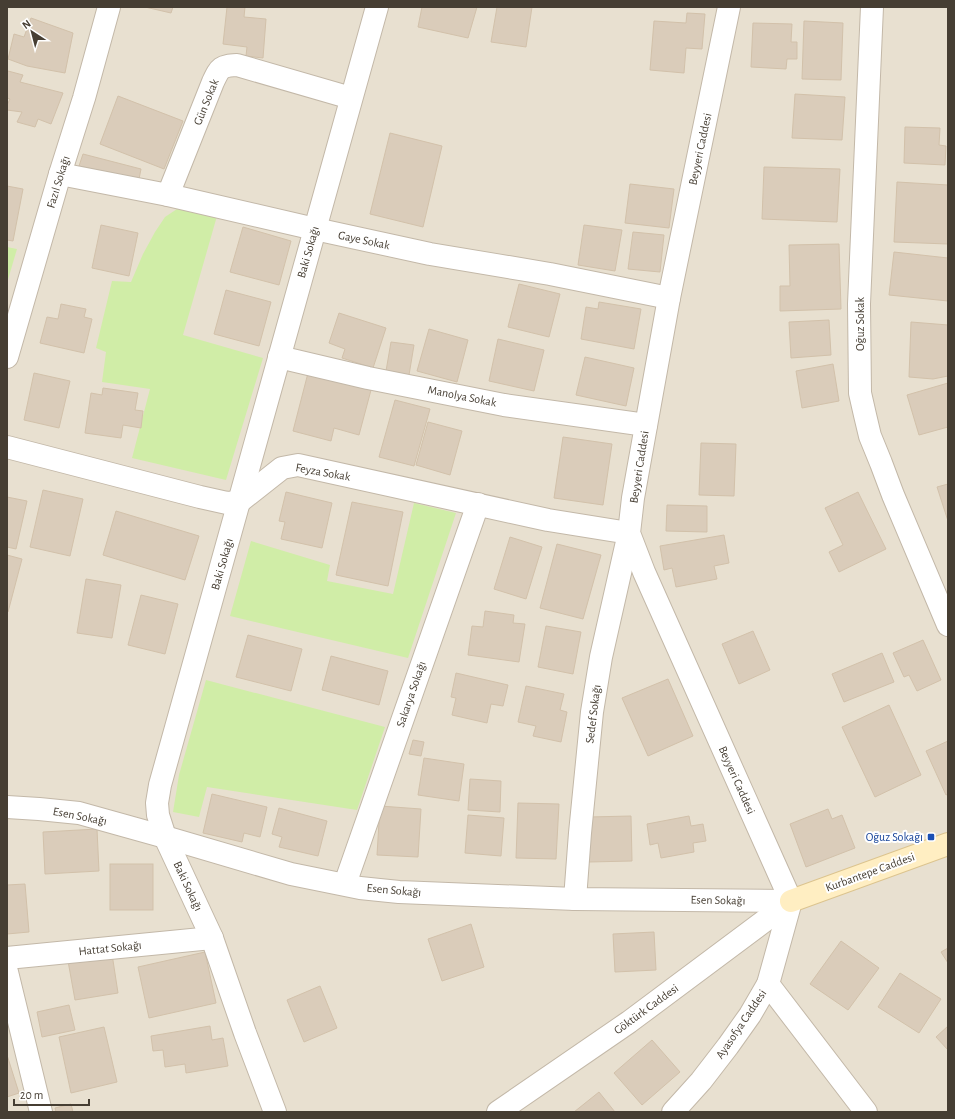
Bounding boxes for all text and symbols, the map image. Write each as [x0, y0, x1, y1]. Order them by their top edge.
north arrow [12, 12, 52, 52]
text: N [20, 18, 33, 31]
street label: Gün Sokak [191, 77, 221, 127]
street label: Beyyeri Caddesi [687, 112, 714, 186]
street label: Fazıl Sokağı [44, 154, 72, 210]
street label: Baki Sokağı [295, 225, 321, 279]
street label: Gaye Sokak [337, 229, 391, 252]
street label: Oğuz Sokak [854, 296, 866, 351]
street label: Manolya Sokak [426, 383, 498, 410]
street label: Beyyeri Caddesi [627, 430, 652, 504]
street label: Feyza Sokak [294, 461, 352, 484]
street label: Baki Sokağı [209, 537, 235, 591]
street label: Sakarya Sokağı [394, 659, 429, 729]
street label: Sedef Sokağı [583, 684, 603, 744]
street label: Beyyeri Caddesi [716, 744, 757, 816]
street label: Esen Sokağı [52, 805, 108, 827]
place label: Oğuz Sokağı [866, 831, 923, 843]
marker: Oğuz Sokağı [926, 832, 936, 842]
street label: Kurbantepe Caddesi [824, 850, 916, 894]
street label: Baki Sokağı [171, 859, 205, 913]
street label: Esen Sokağı [366, 882, 422, 898]
street label: Esen Sokağı [691, 894, 745, 906]
street label: Hattat Sokağı [78, 939, 142, 957]
street label: Göktürk Caddesi [611, 982, 681, 1036]
street label: Ayasofya Caddesi [713, 987, 769, 1061]
scale bar [14, 1081, 89, 1107]
text: 20 m [20, 1089, 43, 1101]

